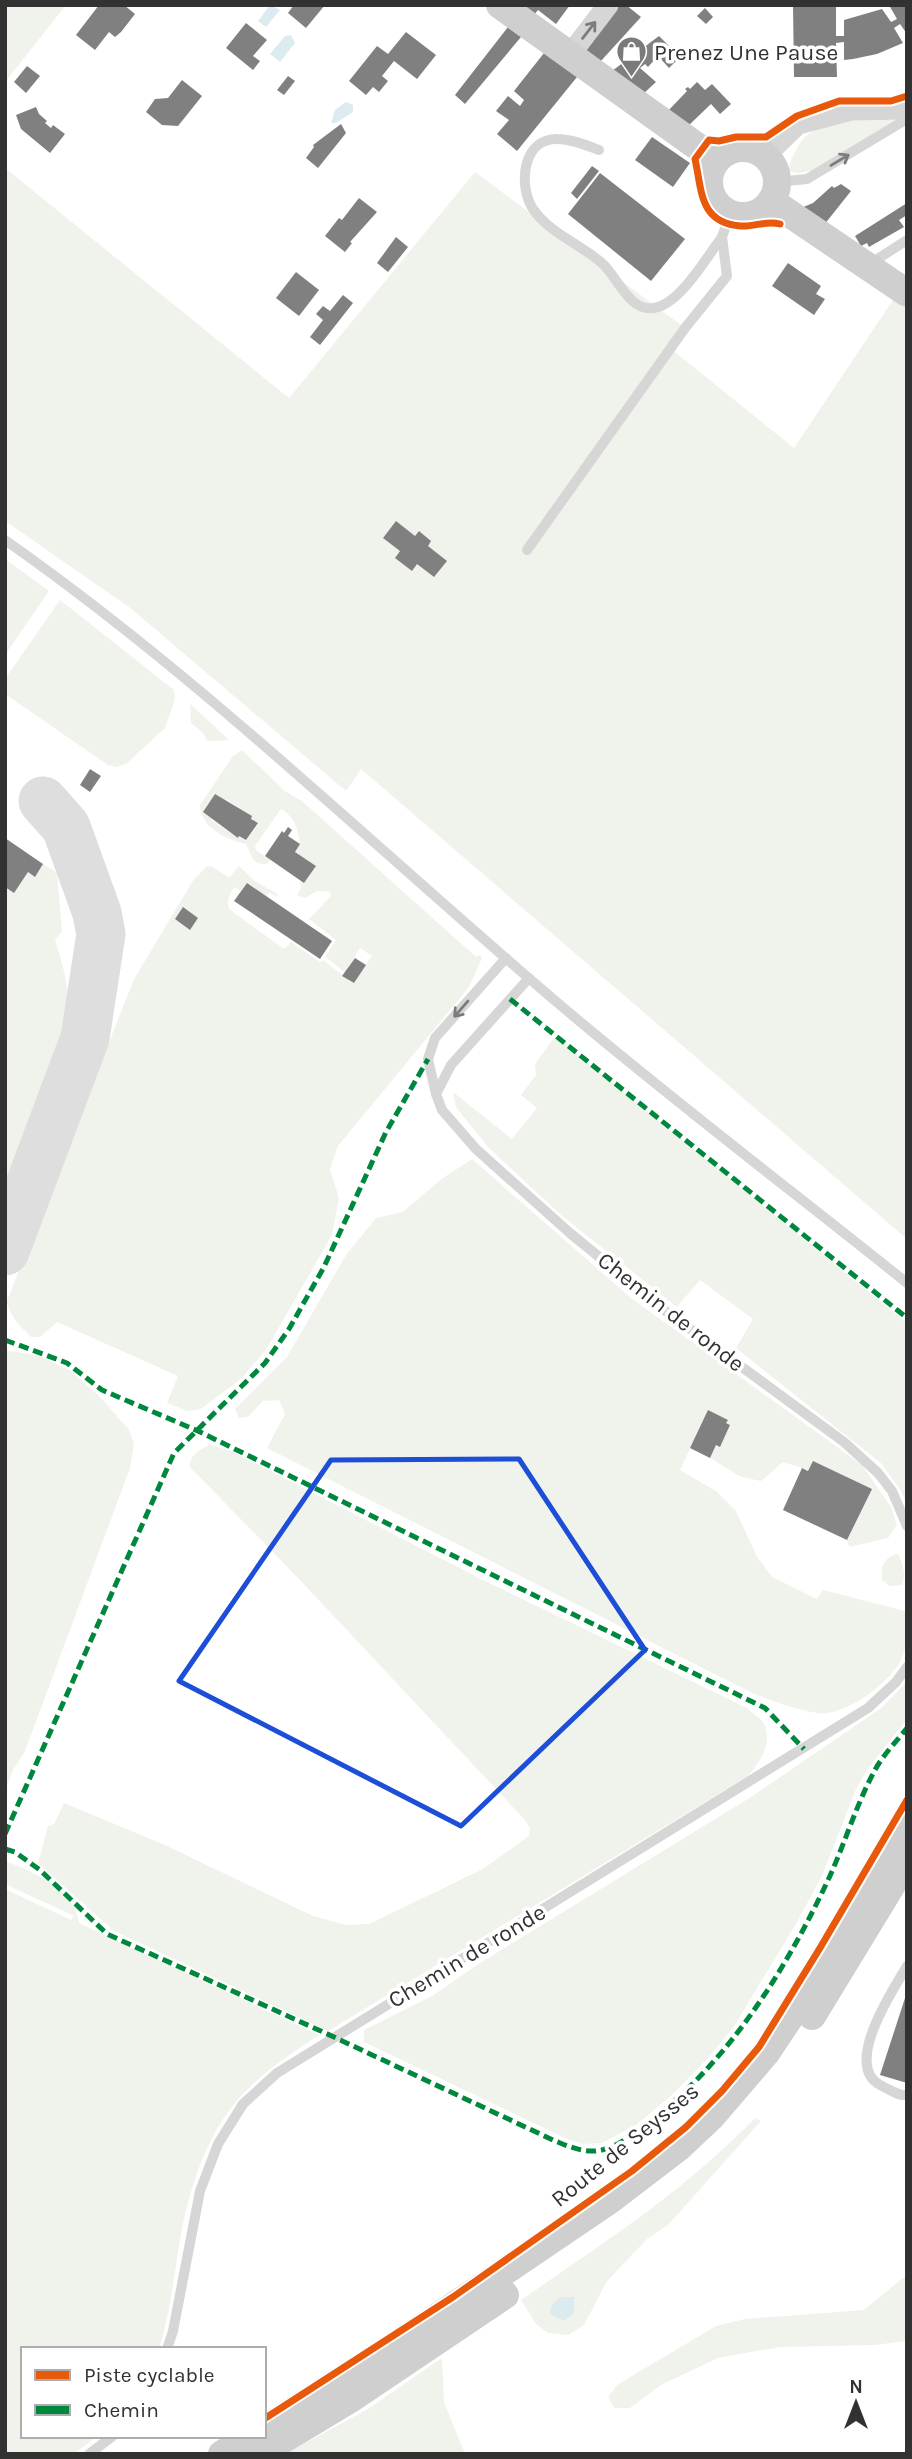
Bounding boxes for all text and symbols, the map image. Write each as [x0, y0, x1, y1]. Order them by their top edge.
one-way arrow [581, 22, 596, 40]
shop icon: Prenez Une Pause [614, 35, 648, 79]
place label: Prenez Une Pause [654, 39, 838, 66]
one-way arrow [829, 153, 849, 167]
one-way arrow [453, 1000, 469, 1018]
street label: Chemin de ronde [592, 1246, 750, 1378]
street label: Chemin de ronde [383, 1898, 551, 2014]
street label: Route de Seysses [546, 2077, 704, 2213]
legend [21, 2347, 266, 2438]
text: Piste cyclable [84, 2363, 215, 2387]
north arrow [821, 2368, 891, 2438]
text: N [849, 2376, 863, 2398]
text: Chemin [84, 2398, 159, 2422]

